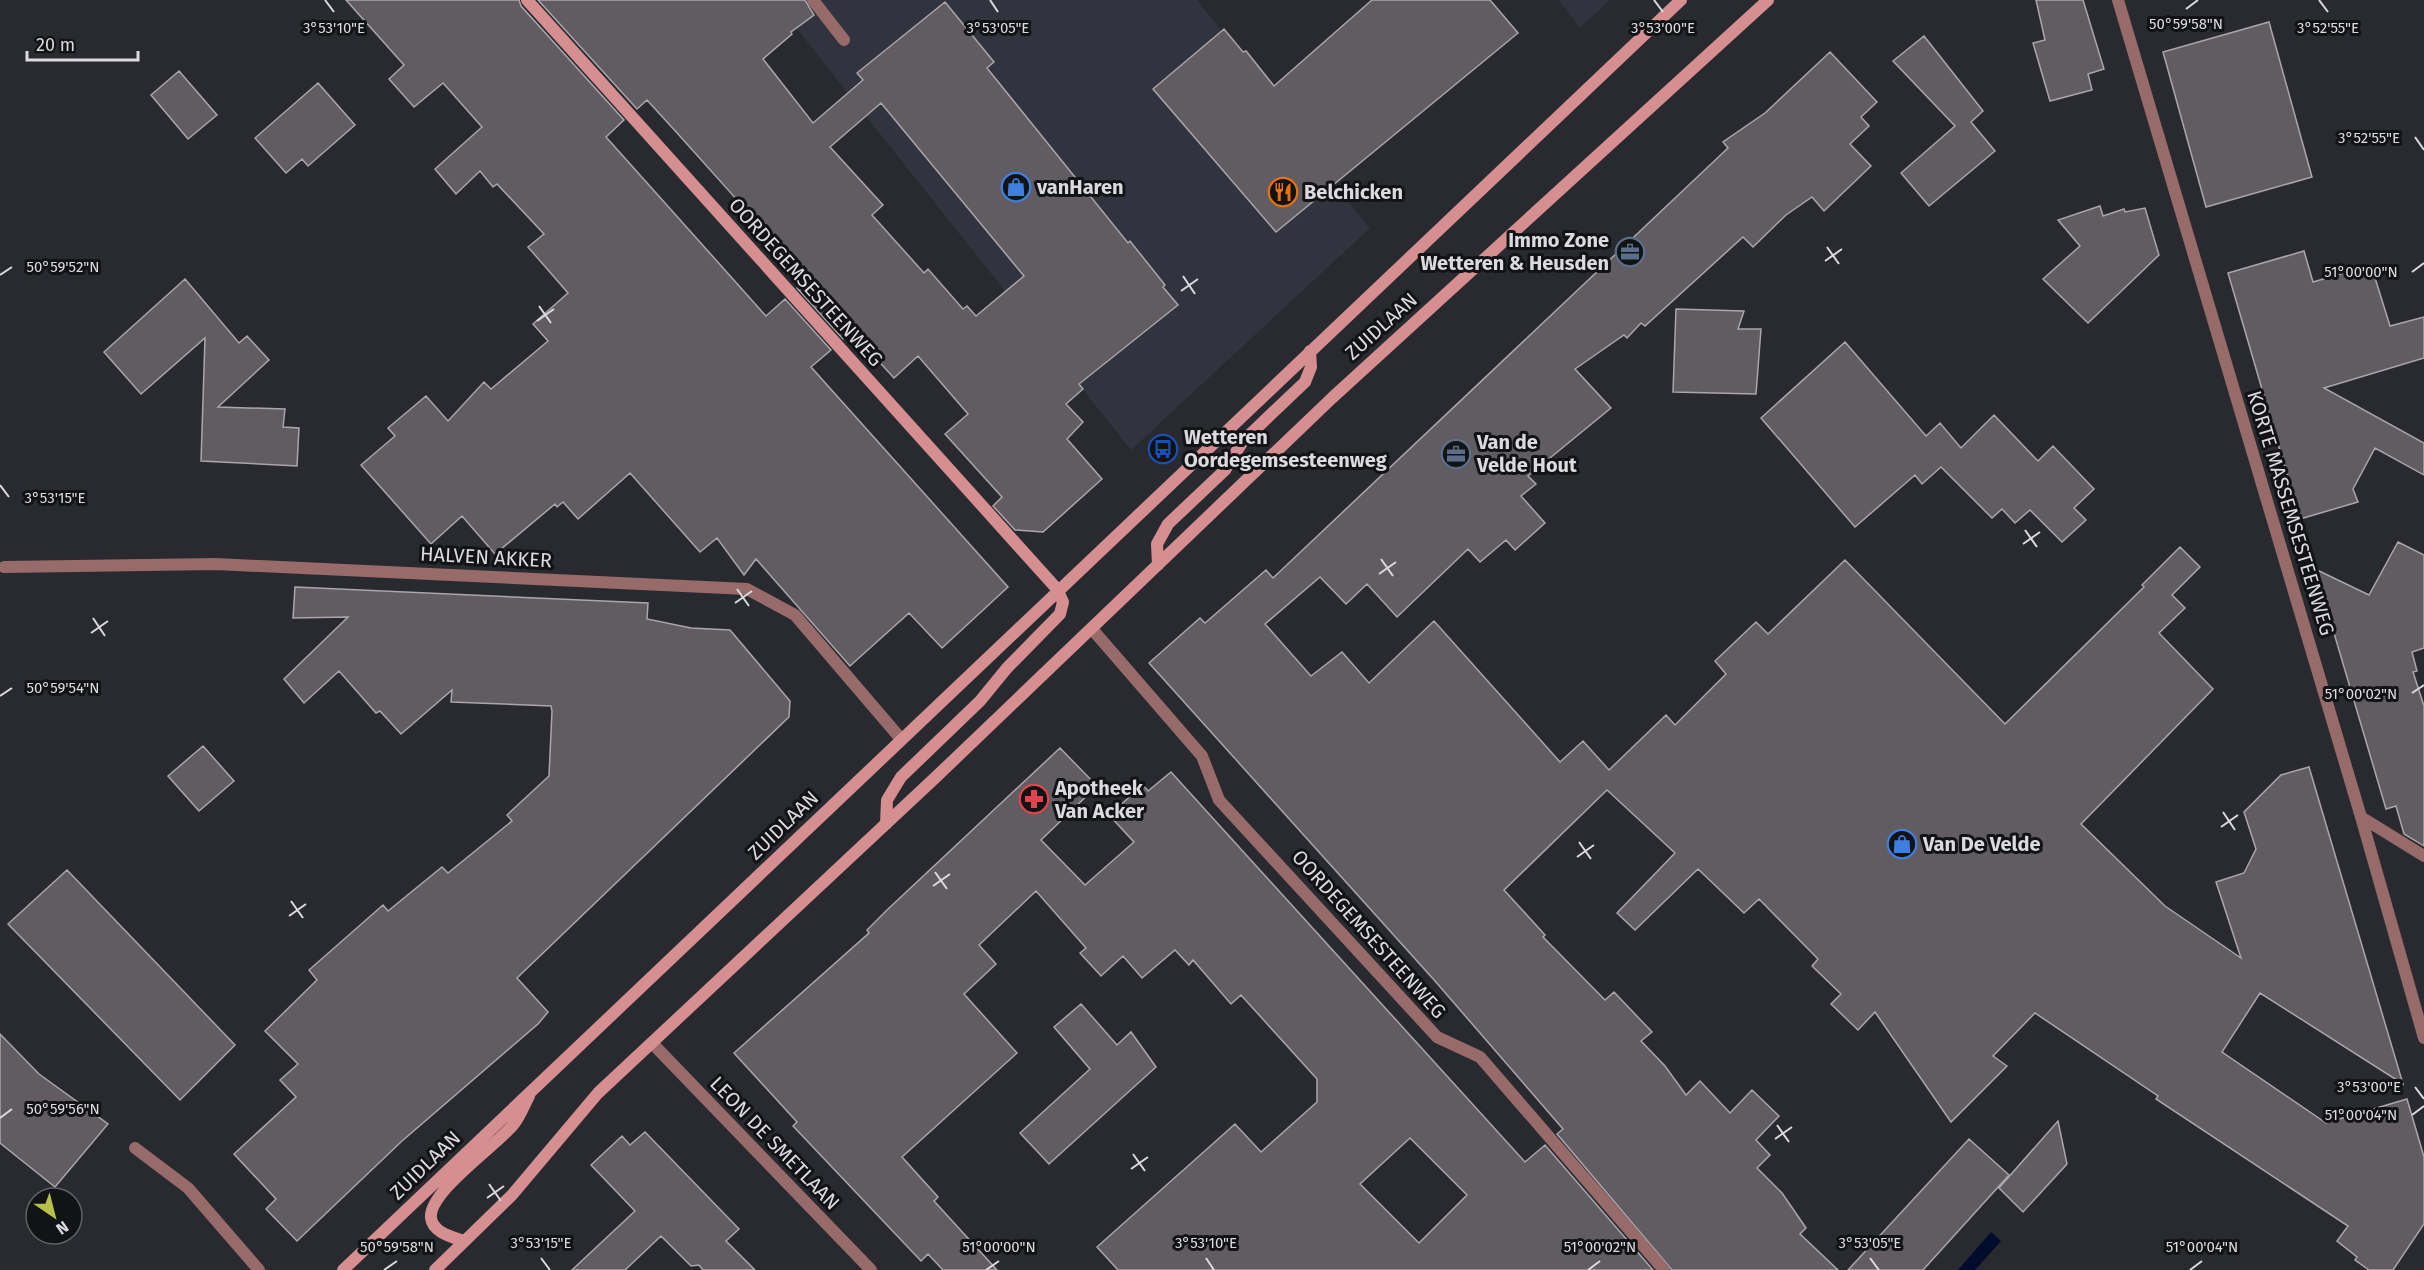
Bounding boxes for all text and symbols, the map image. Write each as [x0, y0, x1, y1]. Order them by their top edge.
text: 50°59'58"N [2149, 15, 2223, 33]
text: 3°53'10"E [303, 19, 365, 37]
text: 3°53'05"E [967, 19, 1029, 37]
text: 3°53'00"E [1631, 19, 1695, 37]
text: 3°52'55"E [2297, 19, 2359, 37]
scale bar [27, 24, 138, 62]
text: 20 m [36, 34, 75, 56]
text: 3°52'55"E [2338, 129, 2400, 147]
shop icon: vanHaren [1000, 171, 1032, 203]
place label: vanHaren [1036, 175, 1124, 199]
restaurant icon: Belchicken [1267, 176, 1299, 208]
place label: Belchicken [1304, 180, 1403, 204]
street label: OORDEGEMSESTEENWEG [724, 193, 888, 371]
place label: Immo Zone Wetteren & Heusden [1420, 228, 1609, 275]
office icon: Immo Zone Wetteren & Heusden [1614, 236, 1646, 268]
text: 50°59'52"N [26, 258, 100, 276]
text: 51°00'00"N [2324, 263, 2398, 281]
street label: ZUIDLAAN [1340, 287, 1422, 365]
street label: KORTE MASSEMSESTEENWEG [2242, 388, 2340, 638]
place label: Wetteren Oordegemsesteenweg [1184, 425, 1388, 472]
place label: Van de Velde Hout [1476, 430, 1577, 477]
bus stop icon: Wetteren Oordegemsesteenweg [1147, 433, 1179, 465]
office icon: Van de Velde Hout [1440, 438, 1472, 470]
text: 3°53'15"E [24, 489, 86, 507]
street label: HALVEN AKKER [419, 542, 553, 572]
text: 50°59'54"N [26, 679, 100, 697]
text: 51°00'02"N [2325, 685, 2397, 703]
place label: Apotheek Van Acker [1054, 776, 1145, 823]
pharmacy icon: Apotheek Van Acker [1018, 783, 1050, 815]
street label: ZUIDLAAN [743, 786, 823, 864]
shop icon: Van De Velde [1886, 828, 1918, 860]
place label: Van De Velde [1922, 832, 2040, 856]
street label: OORDEGEMSESTEENWEG [1287, 845, 1451, 1023]
street label: LEON DE SMETLAAN [705, 1071, 845, 1215]
text: 3°53'00"E [2337, 1078, 2401, 1096]
text: 50°59'56"N [26, 1100, 100, 1118]
text: 51°00'04"N [2325, 1106, 2397, 1124]
street label: ZUIDLAAN [385, 1126, 465, 1204]
north arrow [24, 1186, 84, 1246]
text: N [53, 1217, 72, 1239]
text: 3°53'15"E [510, 1234, 572, 1252]
text: 3°53'10"E [1175, 1234, 1237, 1252]
text: 3°53'05"E [1839, 1234, 1901, 1252]
text: 50°59'58"N [360, 1238, 434, 1256]
text: 51°00'00"N [962, 1238, 1036, 1256]
text: 51°00'02"N [1564, 1238, 1636, 1256]
text: 51°00'04"N [2166, 1238, 2238, 1256]

